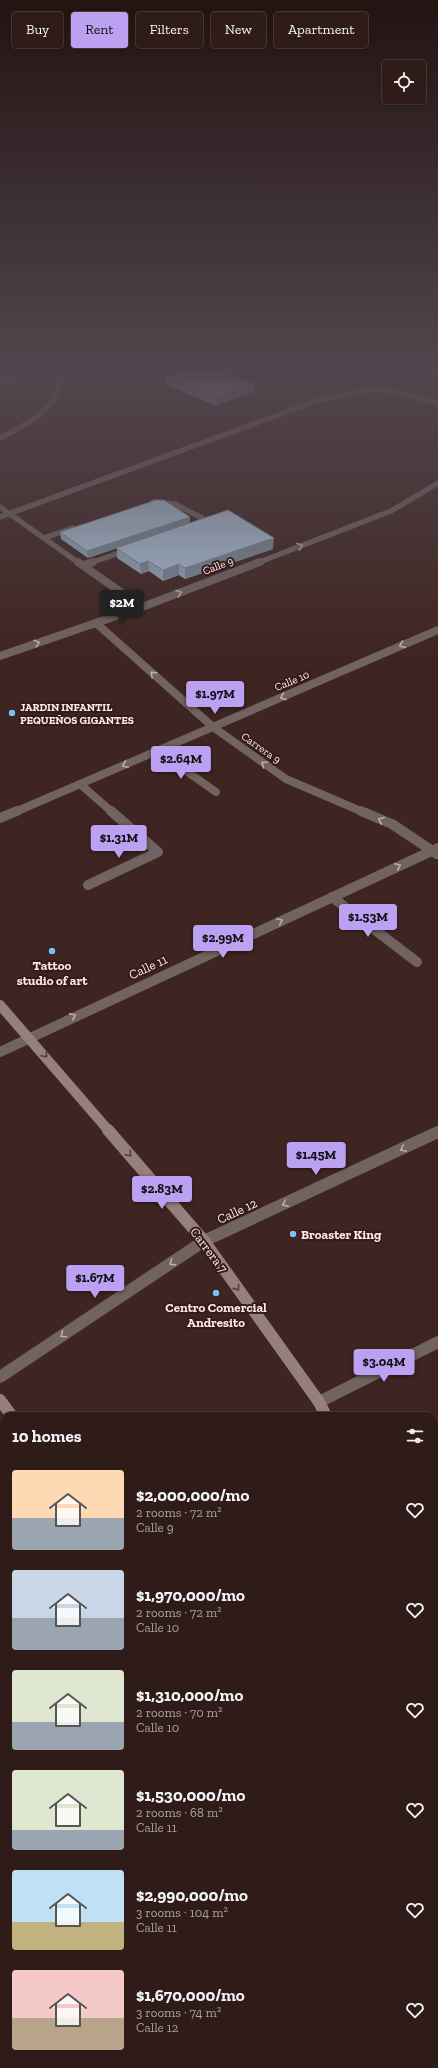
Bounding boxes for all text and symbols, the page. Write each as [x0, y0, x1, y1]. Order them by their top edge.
chip: Buy [12, 12, 63, 48]
chip: Rent [71, 12, 128, 48]
chip: Filters [136, 12, 203, 48]
chip: New [211, 12, 266, 48]
chip: Apartment [274, 12, 368, 48]
map controls [382, 60, 426, 104]
button: locate [382, 60, 426, 104]
one-way arrow [297, 543, 304, 551]
street label: Calle 9 [201, 554, 235, 578]
one-way arrow [175, 589, 182, 597]
pin: $2M [103, 590, 141, 624]
text: $2M [109, 595, 135, 610]
one-way arrow [33, 640, 40, 648]
one-way arrow [399, 640, 407, 648]
street label: Calle 10 [273, 668, 311, 694]
one-way arrow [150, 671, 157, 678]
pin: $1.97M [182, 681, 248, 715]
text: $1.97M [195, 686, 235, 701]
one-way arrow [279, 692, 286, 700]
place label: JARDIN INFANTIL PEQUEÑOS GIGANTES [20, 701, 134, 727]
marker: JARDIN INFANTIL PEQUEÑOS GIGANTES [7, 708, 17, 718]
street label: Carrera 9 [239, 730, 283, 766]
pin: $2.64M [148, 746, 214, 780]
text: $2.64M [160, 751, 202, 766]
one-way arrow [121, 760, 128, 768]
one-way arrow [262, 762, 269, 769]
one-way arrow [378, 816, 385, 824]
pin: $1.31M [86, 825, 152, 859]
text: $1.31M [100, 830, 138, 845]
one-way arrow [394, 863, 401, 871]
pin: $1.53M [335, 904, 401, 938]
text: $1.53M [348, 909, 388, 924]
one-way arrow [276, 918, 283, 926]
pin: $2.99M [190, 925, 256, 959]
text: $2.99M [202, 930, 244, 945]
marker: Tattoo studio of art [47, 946, 57, 956]
street label: Calle 11 [126, 952, 170, 982]
place label: Tattoo studio of art [17, 958, 88, 988]
one-way arrow [69, 1013, 76, 1021]
one-way arrow [40, 1050, 47, 1058]
pin: $1.45M [283, 1142, 349, 1176]
one-way arrow [399, 1144, 407, 1152]
text: $1.45M [296, 1147, 336, 1162]
one-way arrow [125, 1149, 132, 1156]
pin: $2.83M [129, 1176, 195, 1210]
text: $2.83M [141, 1181, 183, 1196]
street label: Calle 12 [215, 1195, 260, 1227]
one-way arrow [282, 1199, 289, 1207]
street label: Carrera 7 [187, 1225, 231, 1275]
place label: Broaster King [301, 1227, 382, 1242]
marker: Broaster King [288, 1229, 298, 1239]
one-way arrow [169, 1258, 176, 1266]
pin: $1.67M [62, 1265, 128, 1299]
text: $1.67M [75, 1270, 115, 1285]
one-way arrow [232, 1283, 239, 1290]
marker: Centro Comercial Andresito [211, 1288, 221, 1298]
place label: Centro Comercial Andresito [165, 1300, 267, 1330]
one-way arrow [61, 1330, 68, 1337]
pin: $3.04M [351, 1349, 417, 1383]
text: $3.04M [363, 1354, 405, 1369]
icon: filters [404, 1425, 426, 1447]
text: 10 homes [12, 1426, 82, 1446]
text: $2,000,000/mo [136, 1485, 249, 1505]
icon: home [44, 1486, 92, 1534]
icon: heart [404, 1499, 426, 1521]
text: 2 rooms · 72 m² [136, 1505, 222, 1520]
text: Calle 9 [136, 1520, 174, 1535]
text: $1,970,000/mo [136, 1585, 245, 1605]
icon: home [44, 1586, 92, 1634]
icon: heart [404, 1599, 426, 1621]
text: 2 rooms · 72 m² [136, 1605, 222, 1620]
text: Calle 10 [136, 1620, 179, 1635]
text: $1,310,000/mo [136, 1685, 243, 1705]
icon: home [44, 1686, 92, 1734]
icon: heart [404, 1699, 426, 1721]
text: 2 rooms · 70 m² [136, 1705, 222, 1720]
text: Calle 10 [136, 1720, 179, 1735]
text: $1,530,000/mo [136, 1785, 245, 1805]
icon: home [44, 1786, 92, 1834]
icon: heart [404, 1799, 426, 1821]
text: 2 rooms · 68 m² [136, 1805, 223, 1820]
text: Calle 11 [136, 1820, 177, 1835]
text: $2,990,000/mo [136, 1885, 248, 1905]
icon: home [44, 1886, 92, 1934]
icon: heart [404, 1899, 426, 1921]
text: 3 rooms · 104 m² [136, 1905, 228, 1920]
text: Calle 11 [136, 1920, 177, 1935]
text: $1,670,000/mo [136, 1985, 245, 2005]
icon: home [44, 1986, 92, 2034]
icon: heart [404, 1999, 426, 2021]
text: 3 rooms · 74 m² [136, 2005, 221, 2020]
text: Calle 12 [136, 2020, 178, 2035]

